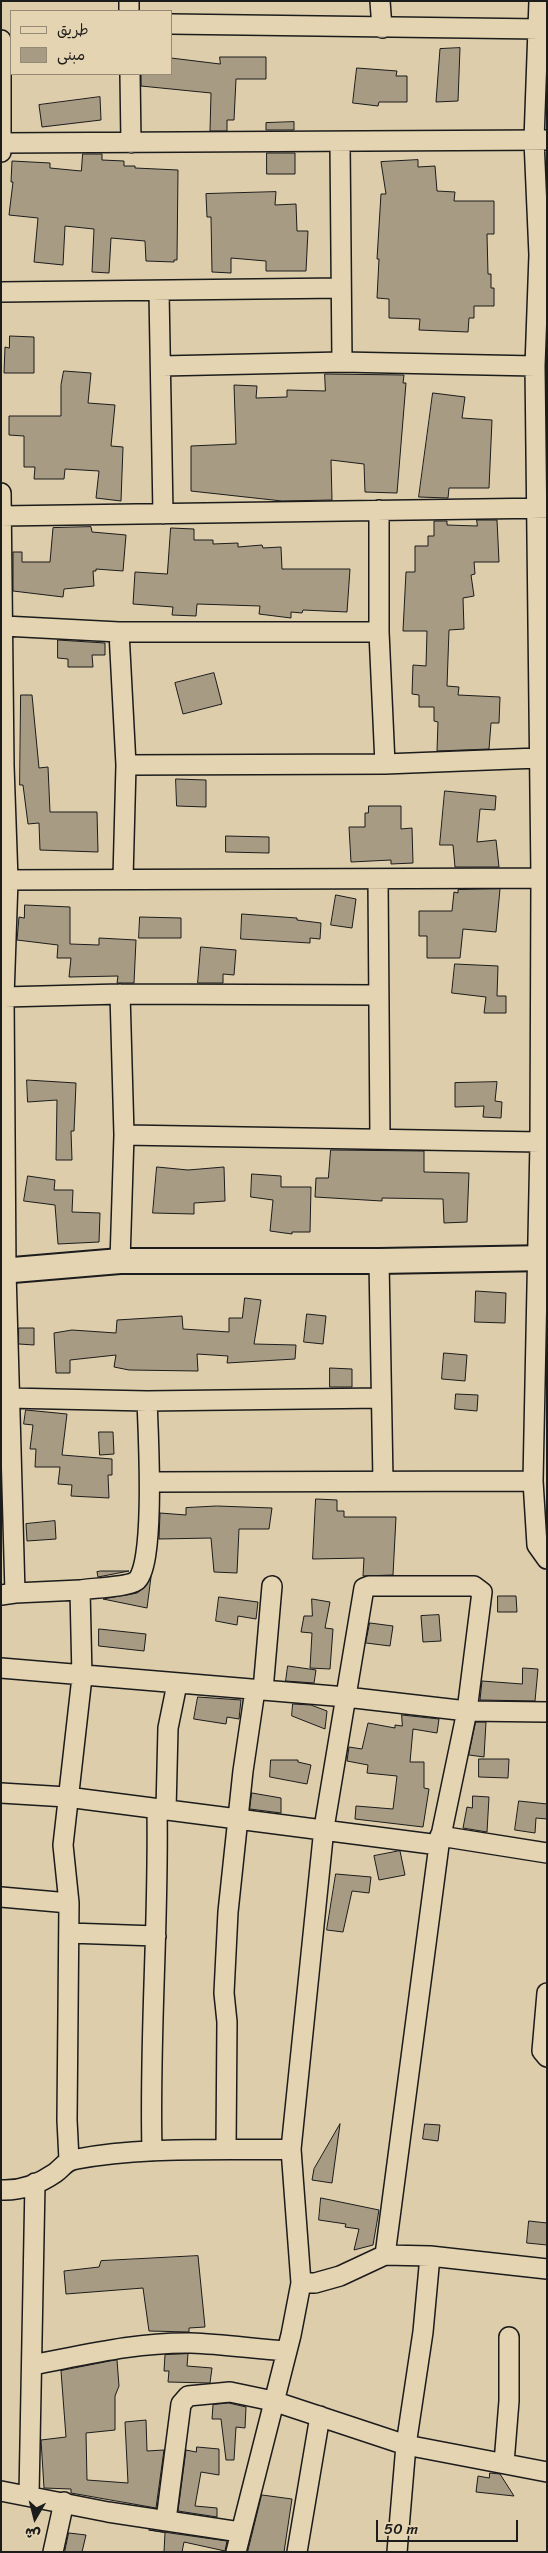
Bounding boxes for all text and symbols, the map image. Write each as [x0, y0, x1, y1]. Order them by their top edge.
legend [10, 10, 172, 75]
text: طريق [57, 17, 89, 43]
text: مبنى [57, 42, 85, 68]
north arrow [10, 2493, 60, 2543]
scale bar [378, 2510, 520, 2542]
text: 50 m [384, 2516, 418, 2542]
text: ش [23, 2520, 42, 2547]

